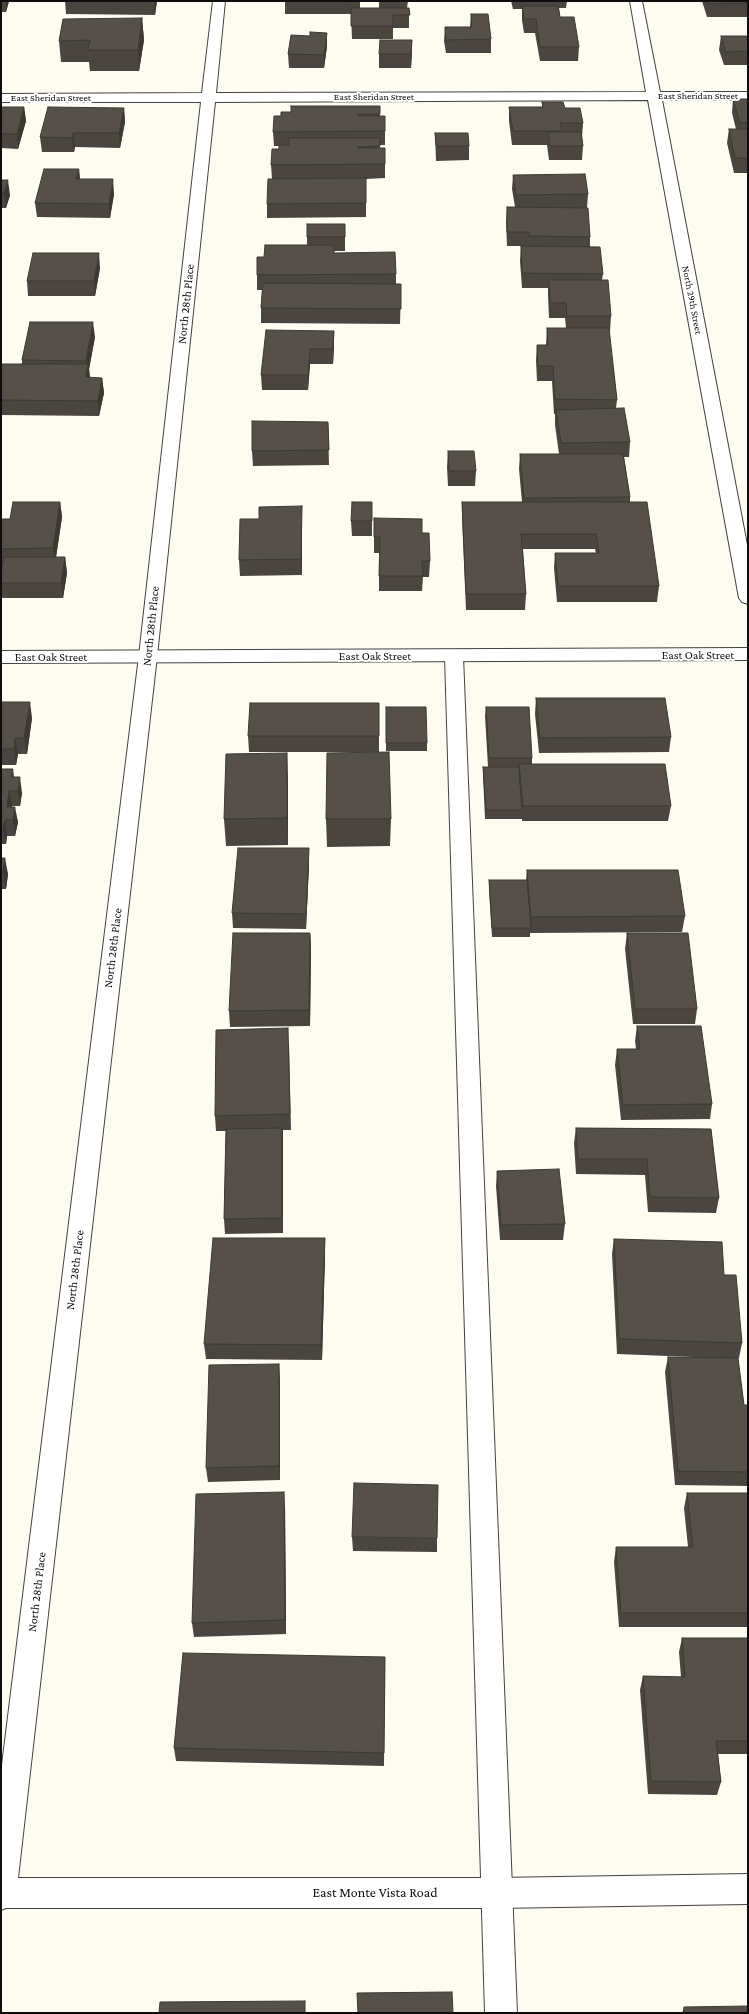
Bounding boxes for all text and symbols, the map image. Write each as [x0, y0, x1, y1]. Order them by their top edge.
street label: East Sheridan Street [658, 90, 738, 102]
street label: East Sheridan Street [334, 91, 414, 103]
street label: East Sheridan Street [11, 92, 91, 104]
street label: North 28th Place [175, 263, 197, 345]
street label: North 29th Street [679, 265, 705, 335]
street label: North 28th Place [140, 585, 162, 667]
street label: East Oak Street [662, 648, 734, 662]
street label: East Oak Street [339, 649, 411, 663]
street label: East Oak Street [15, 650, 87, 664]
street label: North 28th Place [101, 907, 125, 989]
street label: North 28th Place [63, 1229, 87, 1311]
street label: North 28th Place [25, 1551, 49, 1633]
street label: East Monte Vista Road [312, 1885, 438, 1901]

